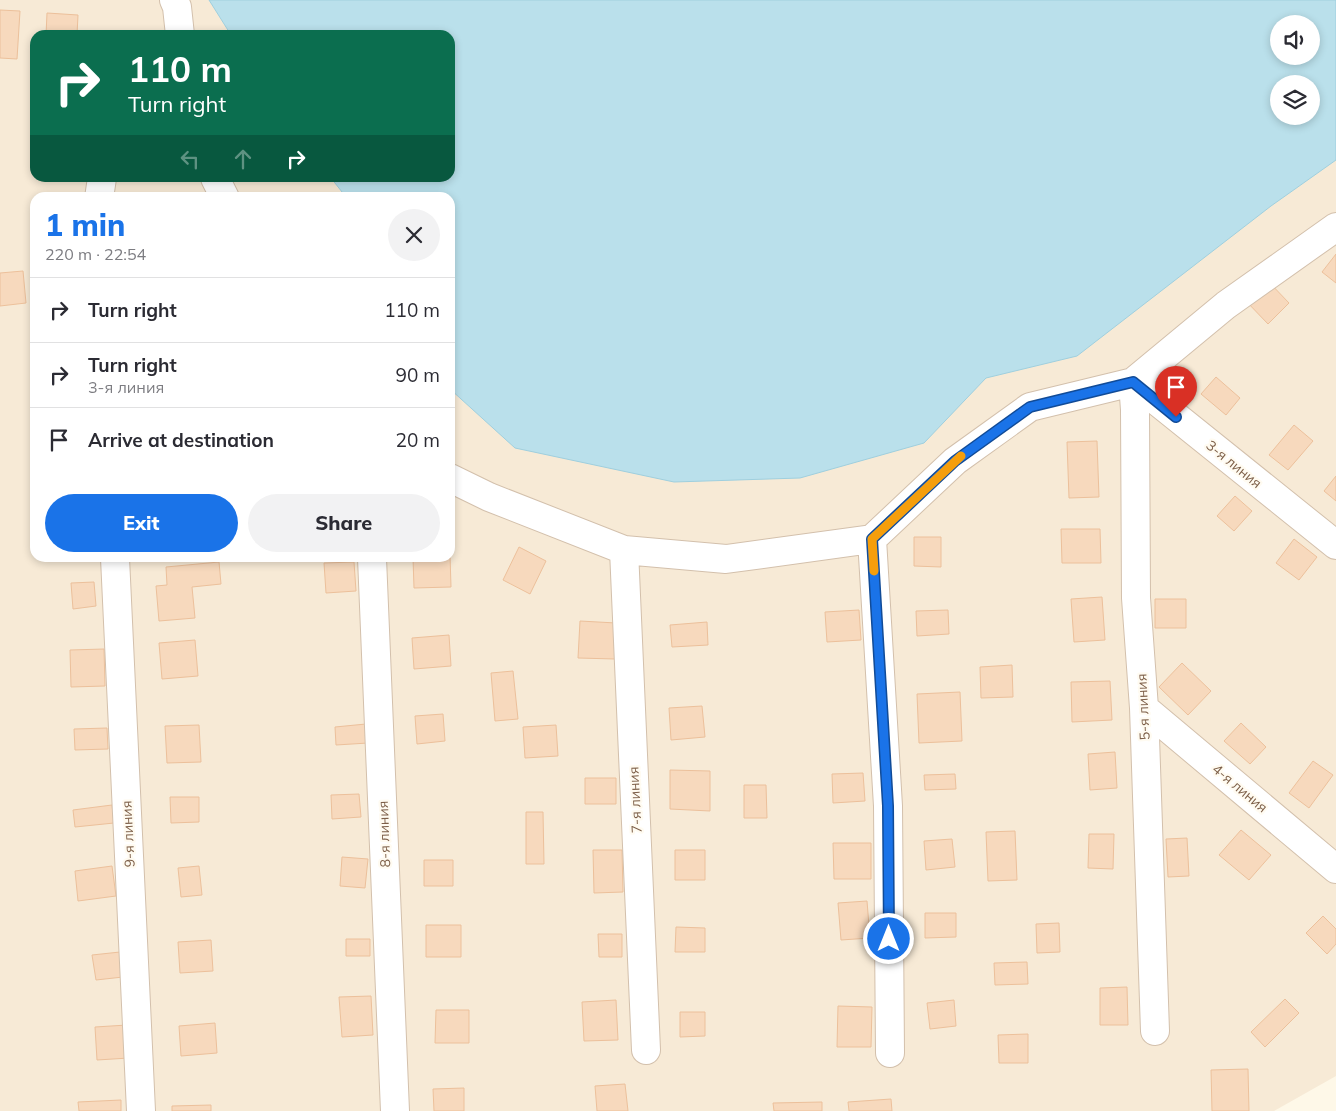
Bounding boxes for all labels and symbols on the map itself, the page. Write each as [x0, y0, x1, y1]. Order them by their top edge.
pin [1155, 366, 1197, 417]
street label: 3-я линия [1202, 436, 1266, 492]
street label: 5-я линия [1132, 673, 1154, 741]
street label: 4-я линия [1209, 760, 1271, 816]
street label: 7-я линия [624, 766, 646, 834]
street label: 9-я линия [117, 800, 139, 868]
street label: 8-я линия [374, 800, 394, 868]
position arrow [862, 912, 914, 964]

